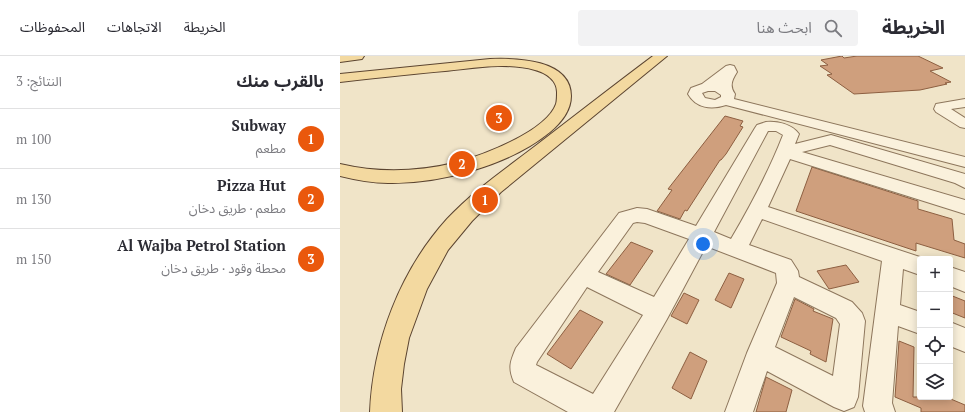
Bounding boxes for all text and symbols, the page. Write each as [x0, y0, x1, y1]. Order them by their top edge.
search box [578, 10, 858, 46]
text: الخريطة [882, 14, 945, 39]
text: المحفوظات [20, 17, 85, 36]
text: الاتجاهات [107, 17, 162, 36]
text: الخريطة [184, 17, 226, 36]
text: ابحث هنا [757, 17, 812, 37]
icon: search [822, 17, 844, 39]
text: بالقرب منك [237, 69, 324, 92]
text: النتائج: 3 [16, 72, 62, 90]
pin: 3 [486, 103, 512, 133]
text: Subway [232, 115, 286, 135]
text: 100 m [16, 130, 51, 148]
text: 1 [307, 130, 315, 148]
text: مطعم [256, 139, 286, 157]
pin: 2 [449, 149, 475, 179]
text: Pizza Hut [217, 175, 286, 195]
pin: 1 [472, 185, 498, 215]
text: 130 m [16, 190, 51, 208]
text: 2 [307, 190, 315, 208]
text: مطعم · طريق دخان [189, 199, 286, 217]
your location [693, 234, 713, 254]
text: Al Wajba Petrol Station [117, 235, 286, 255]
text: 150 m [16, 250, 51, 268]
text: 3 [307, 250, 315, 268]
map controls [917, 256, 953, 400]
button: + [917, 256, 953, 292]
text: محطة وقود · طريق دخان [161, 259, 286, 277]
button: − [917, 292, 953, 328]
button: locate [917, 328, 953, 364]
button: layers [917, 364, 953, 400]

